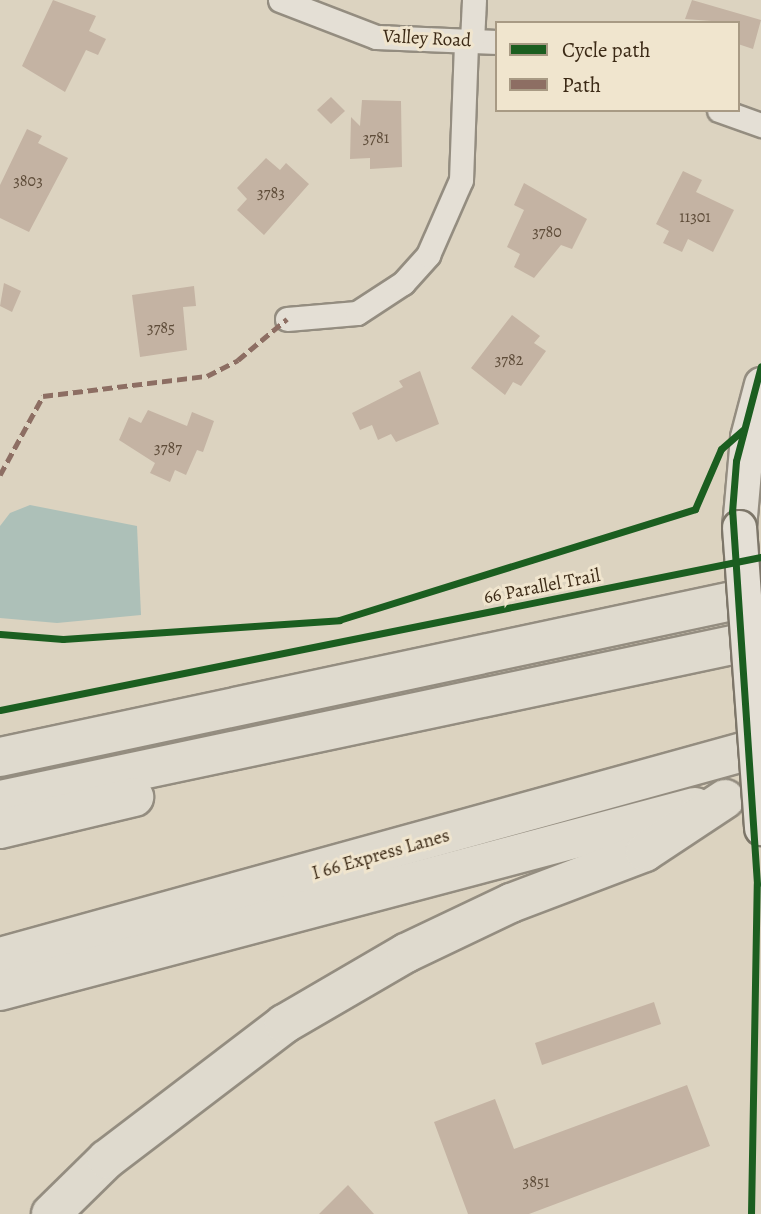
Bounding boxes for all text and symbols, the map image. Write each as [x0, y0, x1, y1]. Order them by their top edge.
legend [495, 21, 740, 112]
street label: Valley Road [382, 25, 472, 53]
text: Cycle path [562, 36, 651, 64]
text: Path [562, 71, 601, 99]
house number: 3781 [363, 128, 389, 148]
house number: 3803 [13, 171, 43, 191]
house number: 3783 [257, 183, 285, 203]
house number: 11301 [679, 207, 711, 227]
house number: 3780 [532, 222, 562, 242]
house number: 3785 [147, 318, 175, 338]
house number: 3782 [495, 350, 523, 370]
house number: 3787 [154, 438, 182, 458]
street label: 66 Parallel Trail [482, 565, 602, 609]
street label: I 66 Express Lanes [310, 824, 452, 886]
house number: 3851 [523, 1172, 549, 1192]

